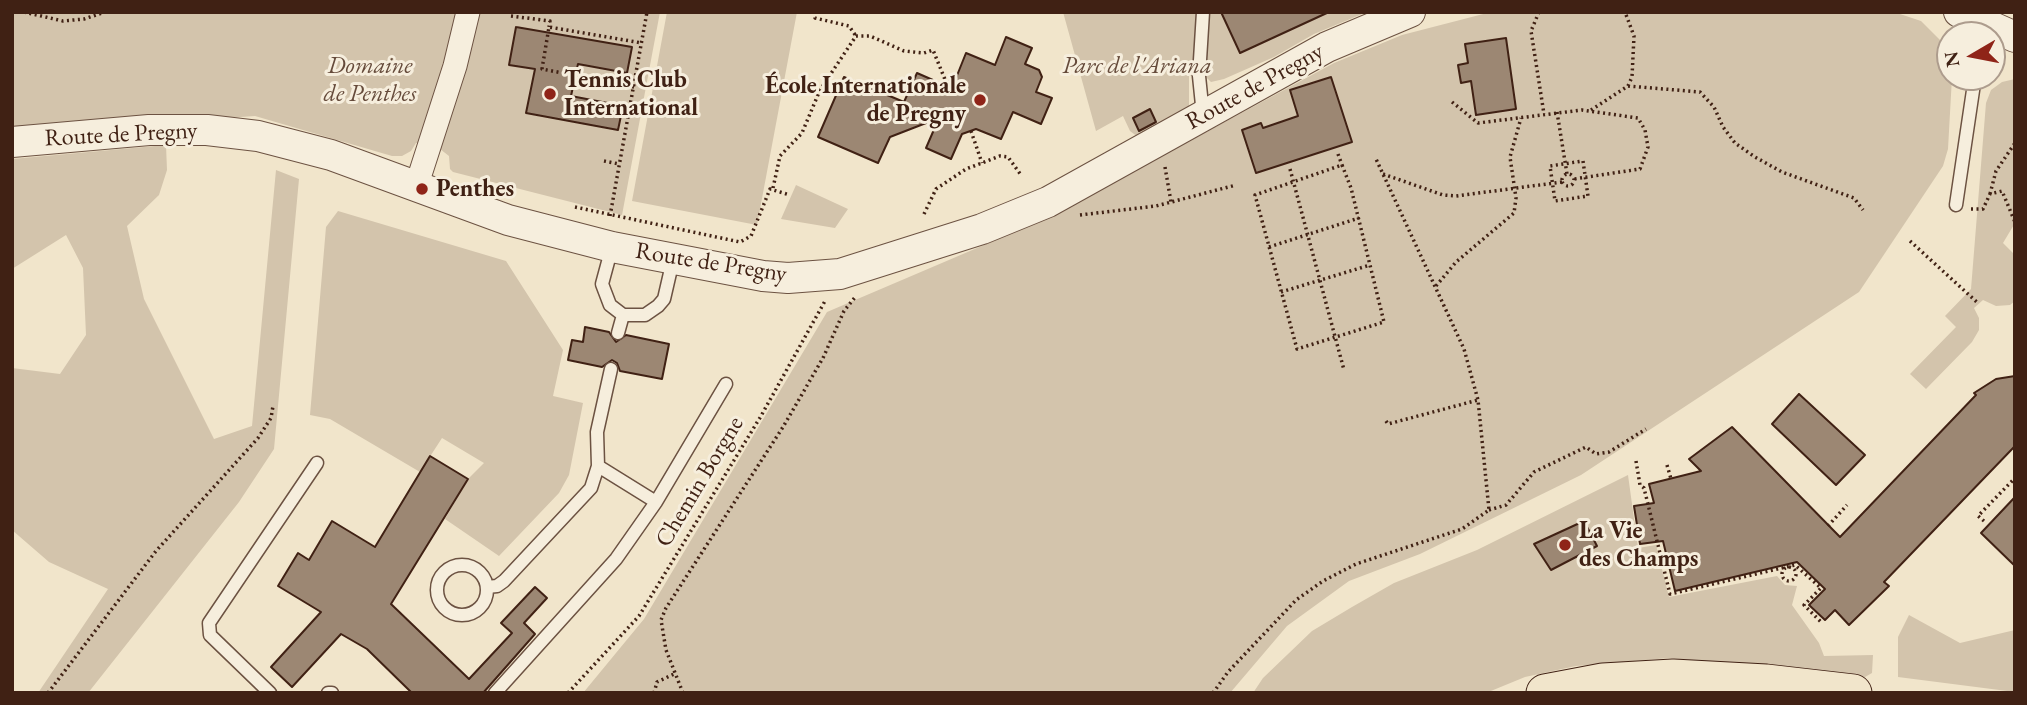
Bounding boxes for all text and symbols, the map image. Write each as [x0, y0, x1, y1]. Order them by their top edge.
north arrow [1936, 21, 2006, 91]
street label: Route de Pregny [1181, 37, 1329, 137]
text: N [1938, 50, 1965, 69]
park label: Domaine de Penthes [324, 52, 416, 108]
park label: Parc de l'Ariana [1062, 52, 1212, 80]
place label: Tennis Club International [564, 66, 698, 122]
place label: École Internationale de Pregny [765, 72, 966, 128]
marker: Tennis Club International [542, 86, 558, 102]
marker: École Internationale de Pregny [972, 92, 988, 108]
street label: Route de Pregny [44, 117, 198, 153]
place label: Penthes [436, 175, 514, 203]
marker: Penthes [414, 181, 430, 197]
street label: Route de Pregny [633, 237, 789, 289]
street label: Chemin Borgne [650, 411, 750, 553]
place label: La Vie des Champs [1579, 517, 1698, 573]
marker: La Vie des Champs [1557, 537, 1573, 553]

